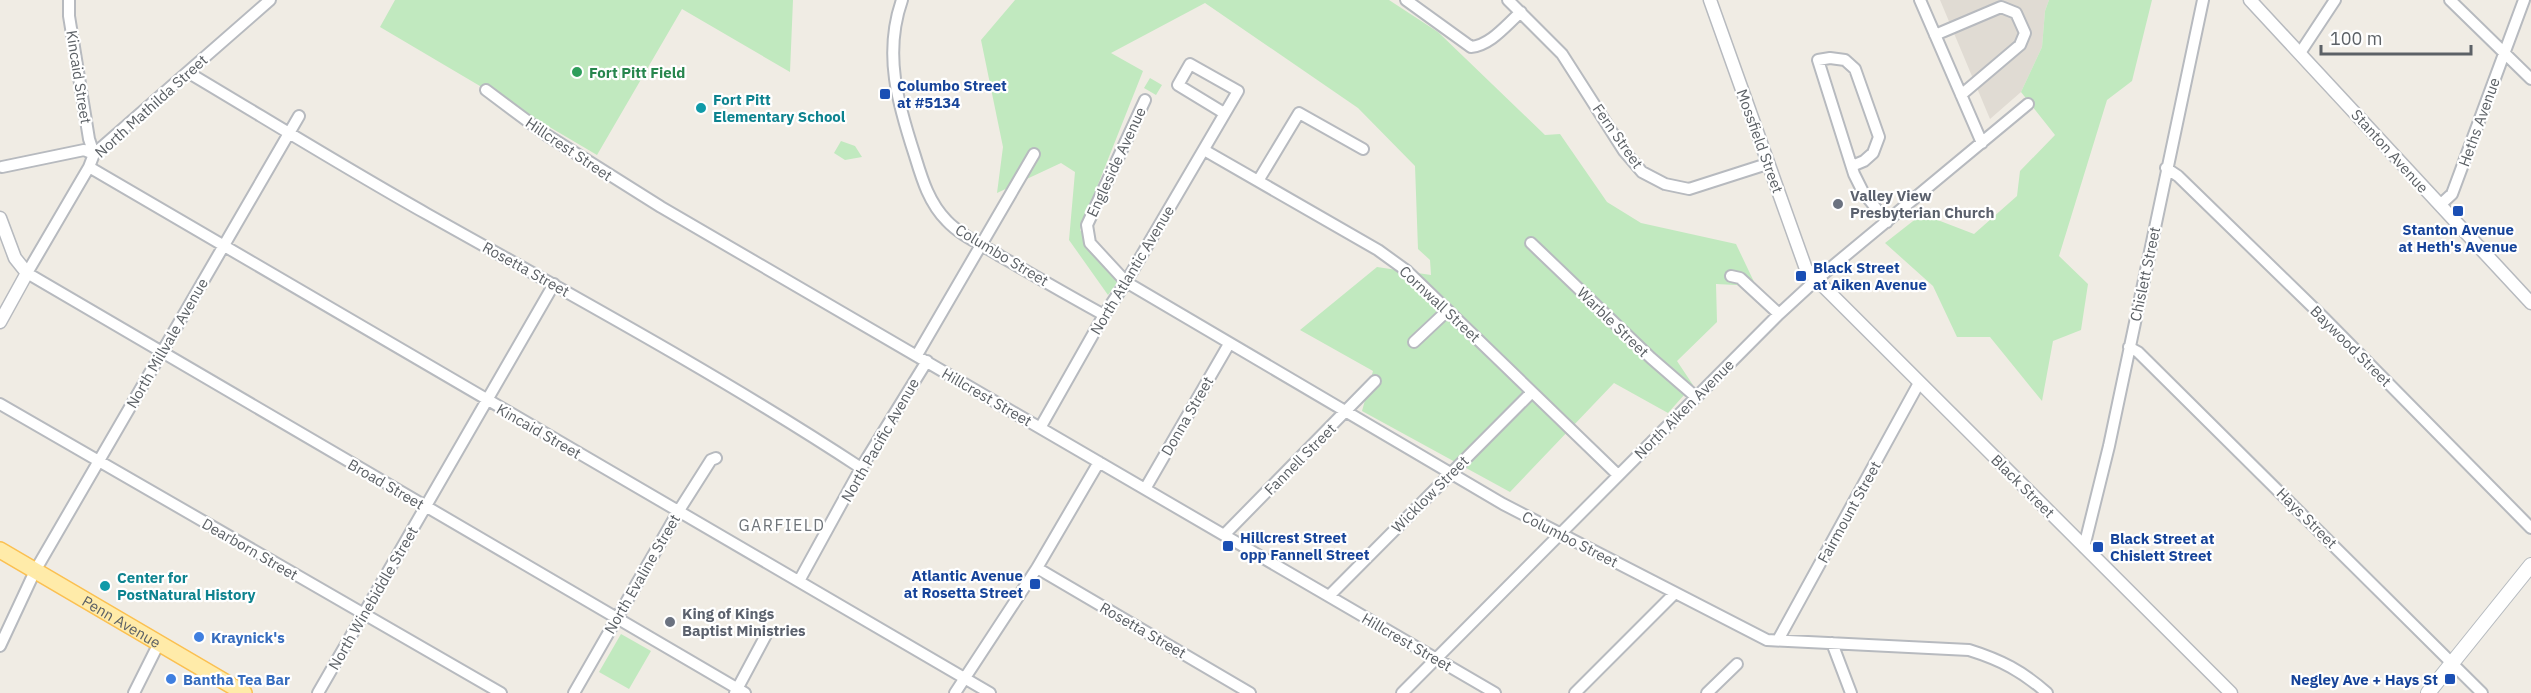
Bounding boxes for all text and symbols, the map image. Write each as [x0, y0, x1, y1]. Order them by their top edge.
scale bar [2321, 18, 2471, 56]
text: 100 m [2330, 27, 2382, 50]
street label: Kincaid Street [62, 29, 96, 125]
street label: North Mathilda Street [91, 50, 211, 162]
place label: Fort Pitt Field [589, 63, 685, 82]
marker: Fort Pitt Field [570, 65, 584, 79]
street label: Heths Avenue [2454, 75, 2504, 169]
place label: Columbo Street at #5134 [897, 76, 1007, 112]
street label: Mossfield Street [1732, 86, 1788, 196]
marker: Columbo Street at #5134 [878, 87, 892, 101]
place label: Fort Pitt Elementary School [713, 90, 846, 126]
street label: Fern Street [1589, 100, 1647, 172]
marker: Fort Pitt Elementary School [694, 101, 708, 115]
street label: Engleside Avenue [1082, 104, 1150, 220]
street label: Stanton Avenue [2347, 105, 2433, 197]
street label: Hillcrest Street [522, 113, 616, 185]
place label: Valley View Presbyterian Church [1850, 186, 1994, 222]
marker: Valley View Presbyterian Church [1831, 197, 1845, 211]
street label: North Atlantic Avenue [1086, 202, 1178, 338]
marker: Stanton Avenue at Heth's Avenue [2451, 204, 2465, 218]
street label: Columbo Street [952, 220, 1052, 290]
place label: Stanton Avenue at Heth's Avenue [2398, 220, 2518, 256]
street label: Chislett Street [2126, 225, 2164, 323]
street label: Rosetta Street [479, 237, 573, 301]
place label: Black Street at Aiken Avenue [1813, 258, 1927, 294]
street label: Cornwall Street [1396, 262, 1484, 346]
marker: Black Street at Aiken Avenue [1794, 269, 1808, 283]
street label: North Millvale Avenue [122, 275, 212, 411]
street label: Warble Street [1573, 283, 1653, 361]
street label: Baywood Street [2307, 302, 2395, 390]
street label: North Aiken Avenue [1630, 355, 1738, 463]
street label: Hillcrest Street [939, 364, 1035, 430]
street label: Donna Street [1157, 373, 1217, 459]
street label: North Pacific Avenue [837, 375, 923, 505]
street label: Kincaid Street [493, 399, 585, 463]
street label: Fannell Street [1260, 419, 1340, 499]
street label: Black Street [1987, 450, 2059, 522]
street label: Wicklow Street [1388, 452, 1472, 536]
street label: Broad Street [344, 455, 428, 513]
street label: Fairmount Street [1813, 458, 1885, 566]
street label: Hays Street [2273, 484, 2341, 552]
street label: Columbo Street [1519, 507, 1621, 571]
street label: North Evaline Street [600, 511, 684, 637]
street label: Dearborn Street [199, 514, 301, 584]
district label: GARFIELD [738, 515, 826, 535]
street label: North Winebiddle Street [324, 523, 422, 673]
place label: Hillcrest Street opp Fannell Street [1240, 528, 1370, 564]
place label: Black Street at Chislett Street [2110, 529, 2215, 565]
marker: Hillcrest Street opp Fannell Street [1221, 539, 1235, 553]
marker: Black Street at Chislett Street [2091, 540, 2105, 554]
place label: Atlantic Avenue at Rosetta Street [904, 566, 1023, 602]
place label: Center for PostNatural History [117, 568, 256, 604]
marker: Atlantic Avenue at Rosetta Street [1028, 577, 1042, 591]
marker: Center for PostNatural History [98, 579, 112, 593]
street label: Penn Avenue [79, 591, 164, 652]
street label: Rosetta Street [1097, 598, 1189, 662]
place label: King of Kings Baptist Ministries [682, 604, 806, 640]
street label: Hillcrest Street [1359, 609, 1455, 675]
marker: King of Kings Baptist Ministries [663, 615, 677, 629]
place label: Kraynick's [211, 628, 285, 647]
marker: Kraynick's [192, 630, 206, 644]
place label: Bantha Tea Bar [183, 670, 290, 689]
place label: Negley Ave + Hays St [2290, 670, 2438, 689]
marker: Bantha Tea Bar [164, 672, 178, 686]
marker: Negley Ave + Hays St [2443, 672, 2457, 686]

